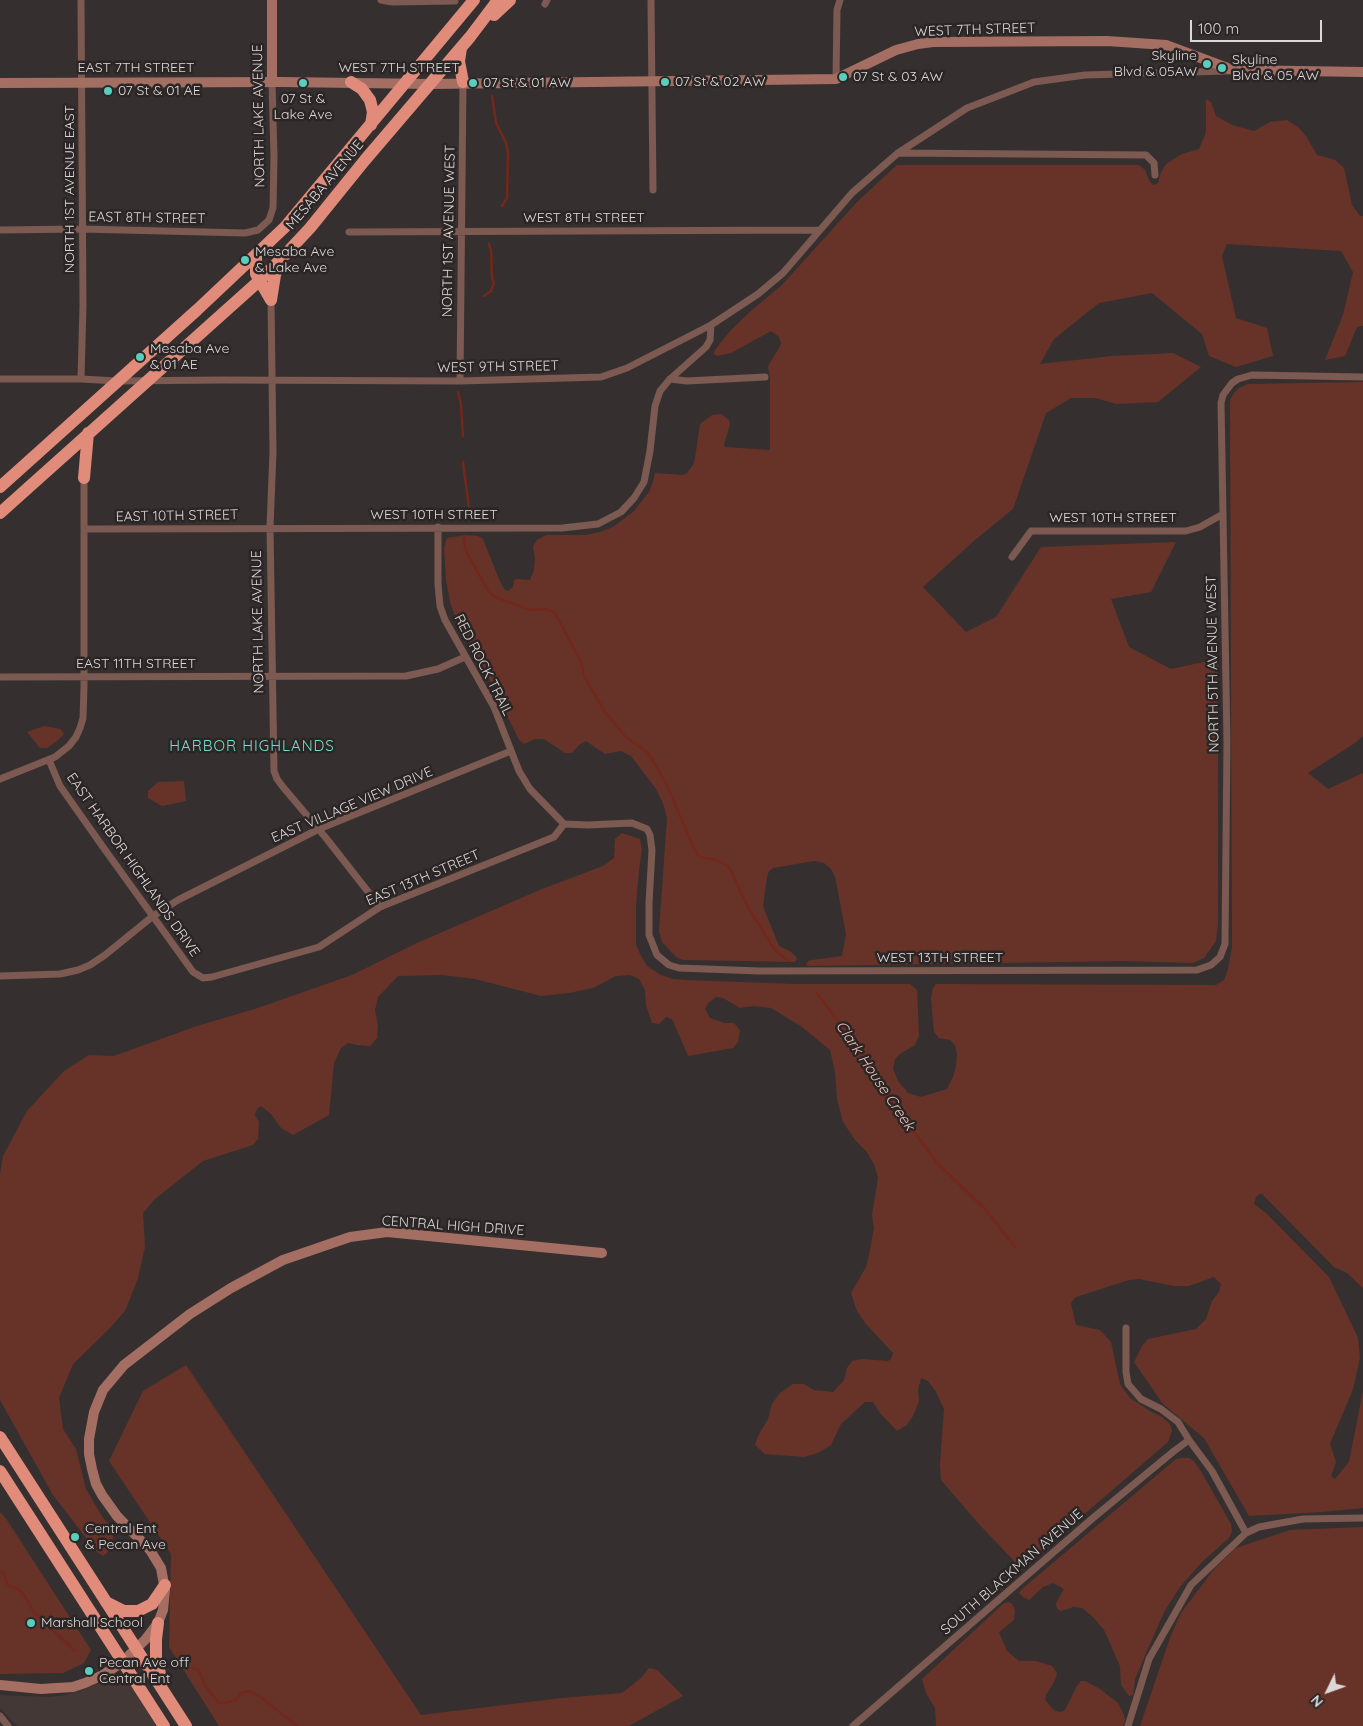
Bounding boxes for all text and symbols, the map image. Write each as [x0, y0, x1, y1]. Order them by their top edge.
scale bar [1193, 10, 1326, 42]
street label: WEST 7TH STREET [914, 19, 1036, 41]
text: 100 m [1198, 19, 1239, 38]
street label: NORTH LAKE AVENUE [249, 44, 269, 188]
place label: Skyline Blvd & 05AW [1114, 48, 1197, 80]
place label: Skyline Blvd & 05 AW [1232, 52, 1319, 84]
marker: Skyline Blvd & 05AW [1201, 58, 1213, 70]
street label: EAST 7TH STREET [78, 60, 194, 76]
street label: WEST 7TH STREET [338, 60, 460, 76]
marker: Skyline Blvd & 05 AW [1216, 62, 1228, 74]
place label: 07 St & 03 AW [853, 69, 943, 85]
marker: 07 St & 03 AW [837, 71, 849, 83]
place label: 07 St & 02 AW [675, 74, 766, 90]
place label: 07 St & 01 AW [483, 75, 571, 91]
marker: 07 St & 02 AW [659, 76, 671, 88]
marker: 07 St & Lake Ave [297, 77, 309, 89]
marker: 07 St & 01 AW [467, 77, 479, 89]
place label: 07 St & 01 AE [118, 83, 201, 99]
marker: 07 St & 01 AE [102, 85, 114, 97]
place label: 07 St & Lake Ave [274, 91, 332, 124]
street label: NORTH 1ST AVENUE EAST [62, 105, 78, 273]
street label: MESABA AVENUE [283, 137, 367, 233]
street label: NORTH 1ST AVENUE WEST [439, 145, 459, 317]
street label: EAST 8TH STREET [88, 209, 206, 227]
street label: WEST 8TH STREET [523, 210, 645, 226]
place label: Mesaba Ave & Lake Ave [255, 244, 334, 276]
marker: Mesaba Ave & Lake Ave [239, 254, 251, 266]
place label: Mesaba Ave & 01 AE [150, 341, 229, 374]
marker: Mesaba Ave & 01 AE [134, 351, 146, 363]
street label: WEST 9TH STREET [437, 358, 559, 376]
street label: EAST 10TH STREET [115, 507, 239, 525]
street label: WEST 10TH STREET [370, 507, 498, 523]
street label: WEST 10TH STREET [1049, 510, 1177, 526]
street label: NORTH LAKE AVENUE [248, 550, 268, 694]
street label: NORTH 5TH AVENUE WEST [1203, 575, 1223, 753]
street label: RED ROCK TRAIL [450, 612, 516, 718]
street label: EAST 11TH STREET [76, 656, 196, 672]
district label: HARBOR HIGHLANDS [167, 737, 337, 755]
street label: EAST VILLAGE VIEW DRIVE [269, 763, 435, 847]
street label: EAST HARBOR HIGHLANDS DRIVE [63, 770, 203, 960]
street label: EAST 13TH STREET [364, 846, 482, 910]
street label: WEST 13TH STREET [877, 950, 1003, 966]
water label: Clark House Creek [832, 1018, 918, 1134]
street label: CENTRAL HIGH DRIVE [381, 1213, 525, 1239]
street label: SOUTH BLACKMAN AVENUE [937, 1506, 1087, 1638]
place label: Central Ent & Pecan Ave [85, 1521, 166, 1554]
marker: Central Ent & Pecan Ave [69, 1531, 81, 1543]
place label: Marshall School [41, 1615, 143, 1631]
marker: Marshall School [25, 1617, 37, 1629]
place label: Pecan Ave off Central Ent [99, 1655, 189, 1688]
marker: Pecan Ave off Central Ent [83, 1665, 95, 1677]
north arrow [1303, 1666, 1353, 1716]
text: N [1307, 1691, 1327, 1711]

